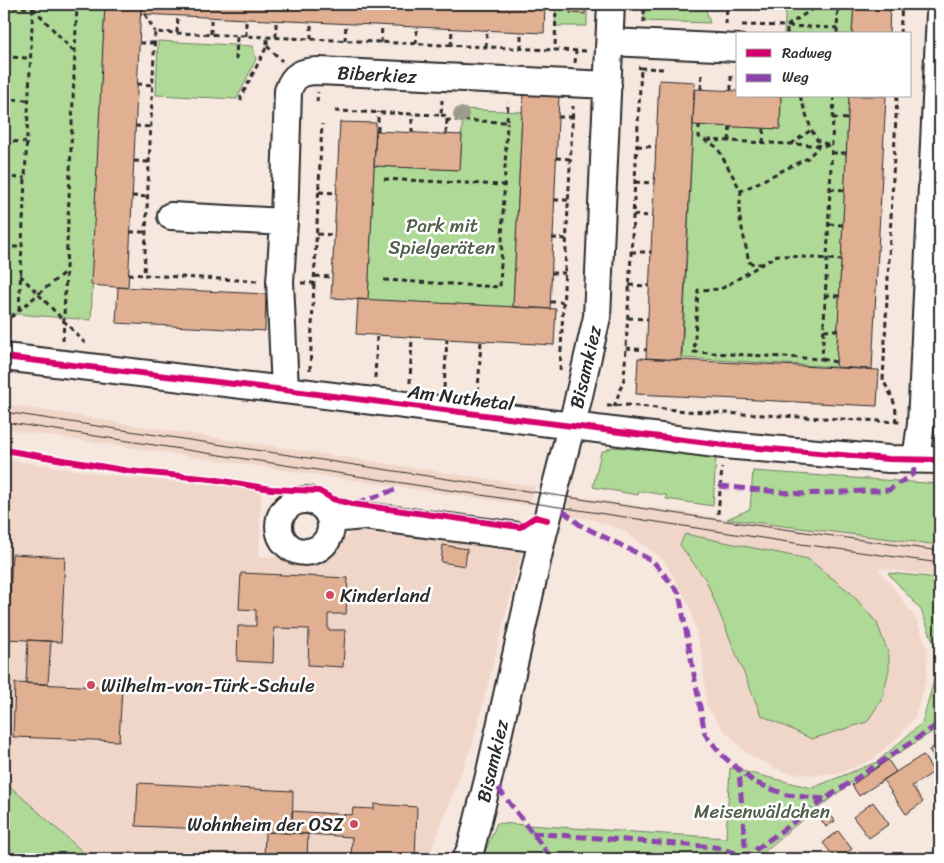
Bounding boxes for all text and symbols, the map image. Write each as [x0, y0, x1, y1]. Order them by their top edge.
legend [736, 32, 912, 98]
text: Radweg [782, 40, 832, 66]
street label: Biberkiez [336, 56, 418, 93]
text: Weg [782, 64, 809, 90]
park label: Park mit Spielgeräten [389, 209, 495, 264]
street label: Bisamkiez [560, 321, 611, 412]
street label: Am Nuthetal [405, 374, 516, 420]
place label: Kinderland [340, 579, 432, 612]
marker: Kinderland [324, 589, 336, 601]
place label: Wilhelm-von-Türk-Schule [101, 669, 315, 702]
marker: Wilhelm-von-Türk-Schule [85, 679, 97, 691]
street label: Bisamkiez [467, 715, 518, 806]
park label: Meisenwäldchen [694, 795, 830, 828]
place label: Wohnheim der OSZ [187, 808, 344, 841]
marker: Wohnheim der OSZ [348, 818, 360, 830]

